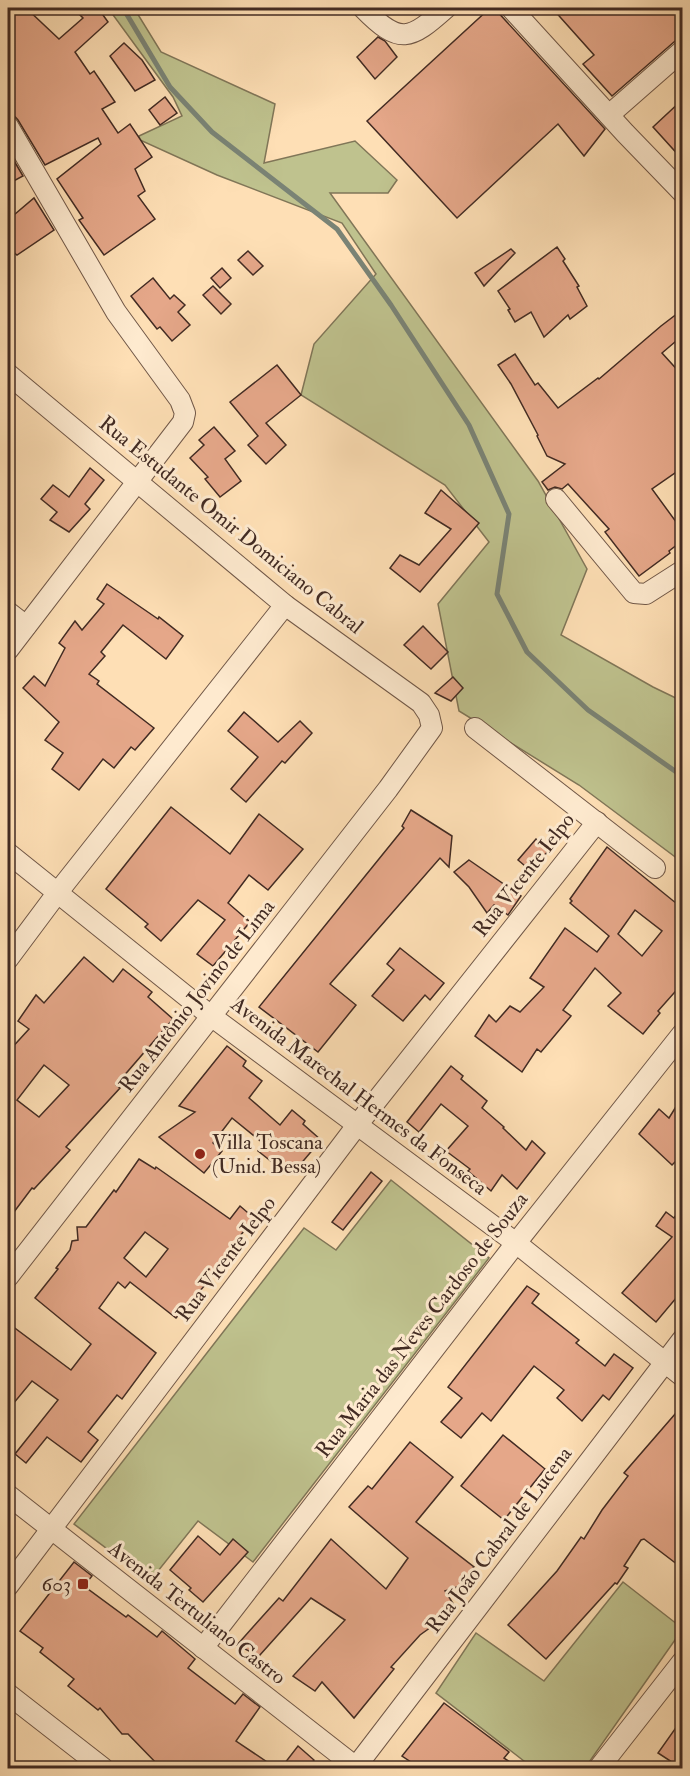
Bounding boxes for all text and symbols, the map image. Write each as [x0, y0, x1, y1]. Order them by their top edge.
street label: Rua Estudante Omir Domiciano Cabral [93, 410, 369, 641]
street label: Rua Vicente Ielpo [467, 808, 581, 942]
street label: Rua Antônio Jovino de Lima [113, 894, 281, 1098]
street label: Avenida Marechal Hermes da Fonseca [225, 990, 493, 1201]
place label: Villa Toscana (Unid. Bessa) [212, 1129, 323, 1180]
marker: Villa Toscana (Unid. Bessa) [193, 1147, 207, 1161]
street label: Rua Maria das Neves Cardoso de Souza [310, 1186, 534, 1463]
street label: Rua Vicente Ielpo [170, 1191, 282, 1327]
street label: Rua João Cabral de Lucena [420, 1441, 578, 1639]
street label: Avenida Tertuliano Castro [102, 1535, 291, 1691]
place label: 603 [42, 1571, 71, 1598]
marker: 603 [76, 1577, 90, 1591]

